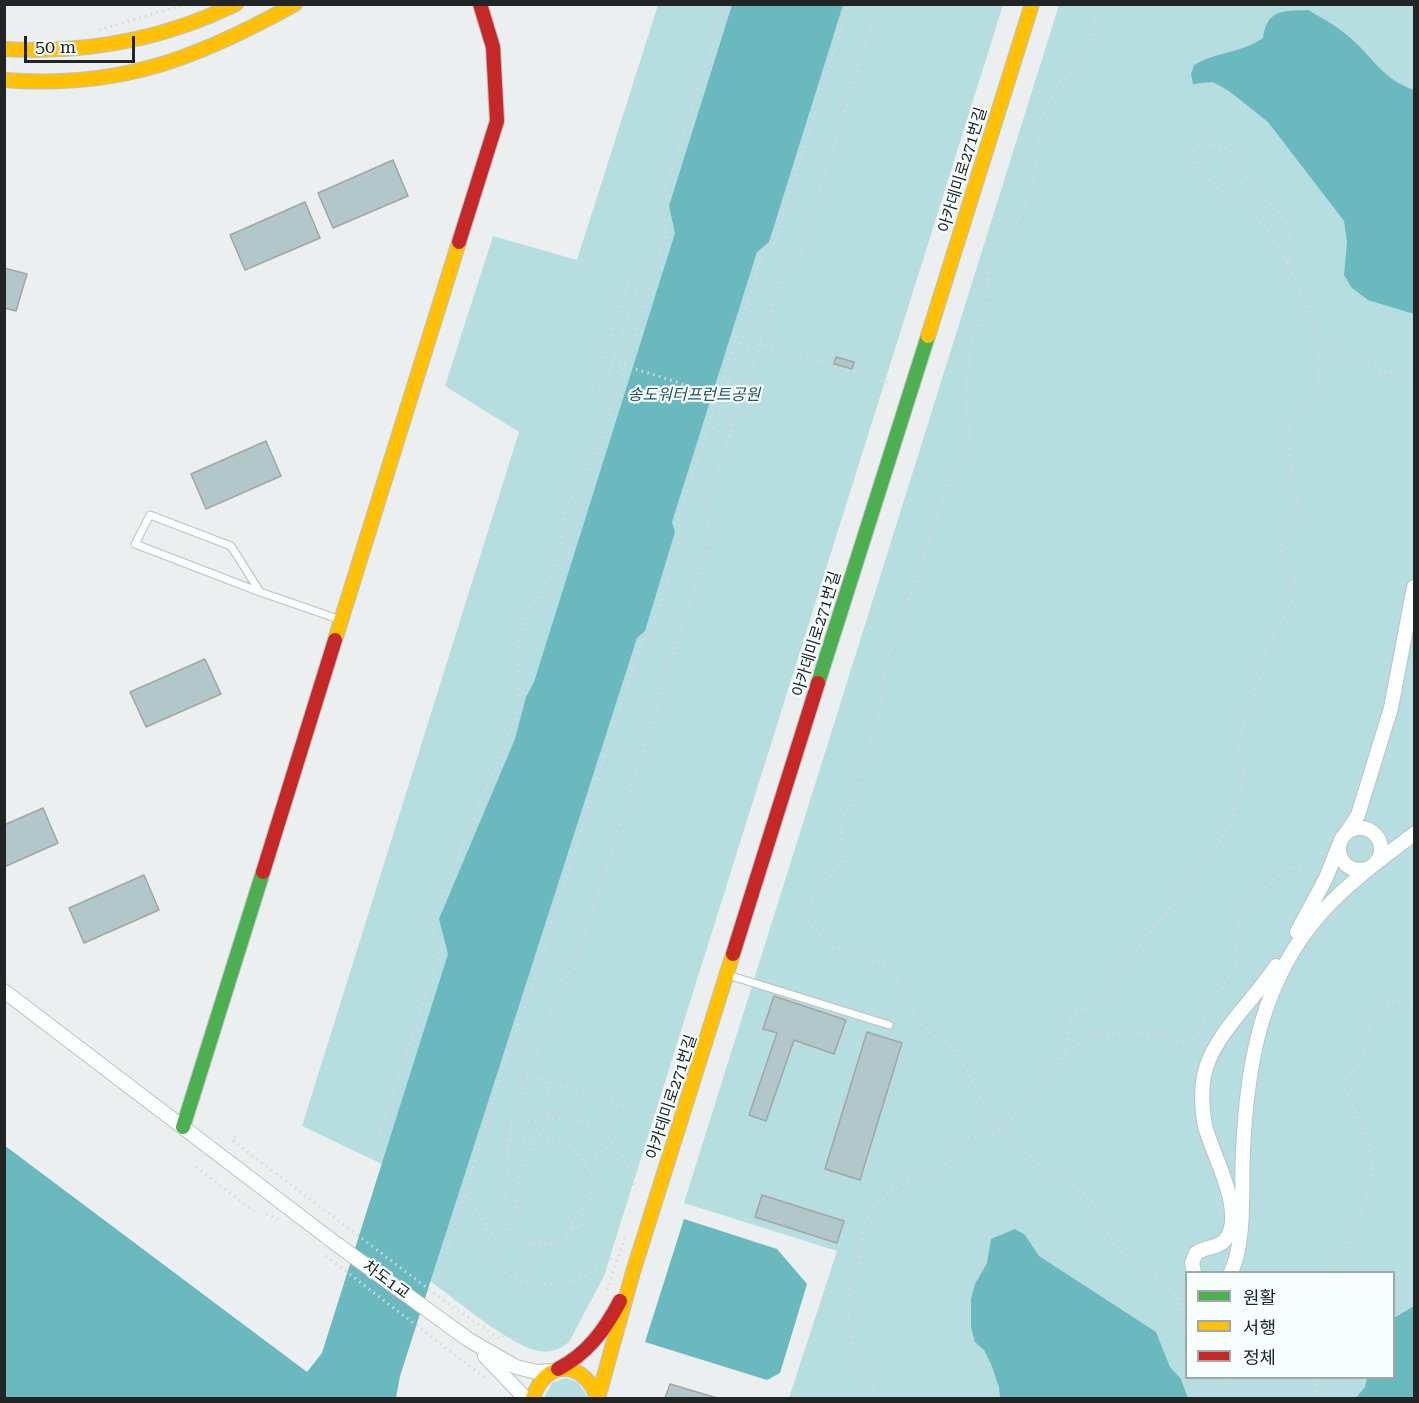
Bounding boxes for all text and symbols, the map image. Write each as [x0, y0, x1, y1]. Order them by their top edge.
scale bar [27, 24, 138, 62]
text: 50 m [35, 36, 76, 57]
street label: 아카데미로271번길 [935, 105, 991, 235]
park label: 송도워터프런트공원 [628, 385, 760, 405]
street label: 아카데미로271번길 [789, 569, 845, 699]
street label: 아카데미로271번길 [643, 1032, 701, 1162]
street label: 차도1교 [359, 1257, 413, 1303]
legend [1185, 1271, 1395, 1379]
text: 원활 [1243, 1287, 1276, 1308]
text: 서행 [1243, 1317, 1276, 1338]
text: 정체 [1243, 1347, 1276, 1368]

